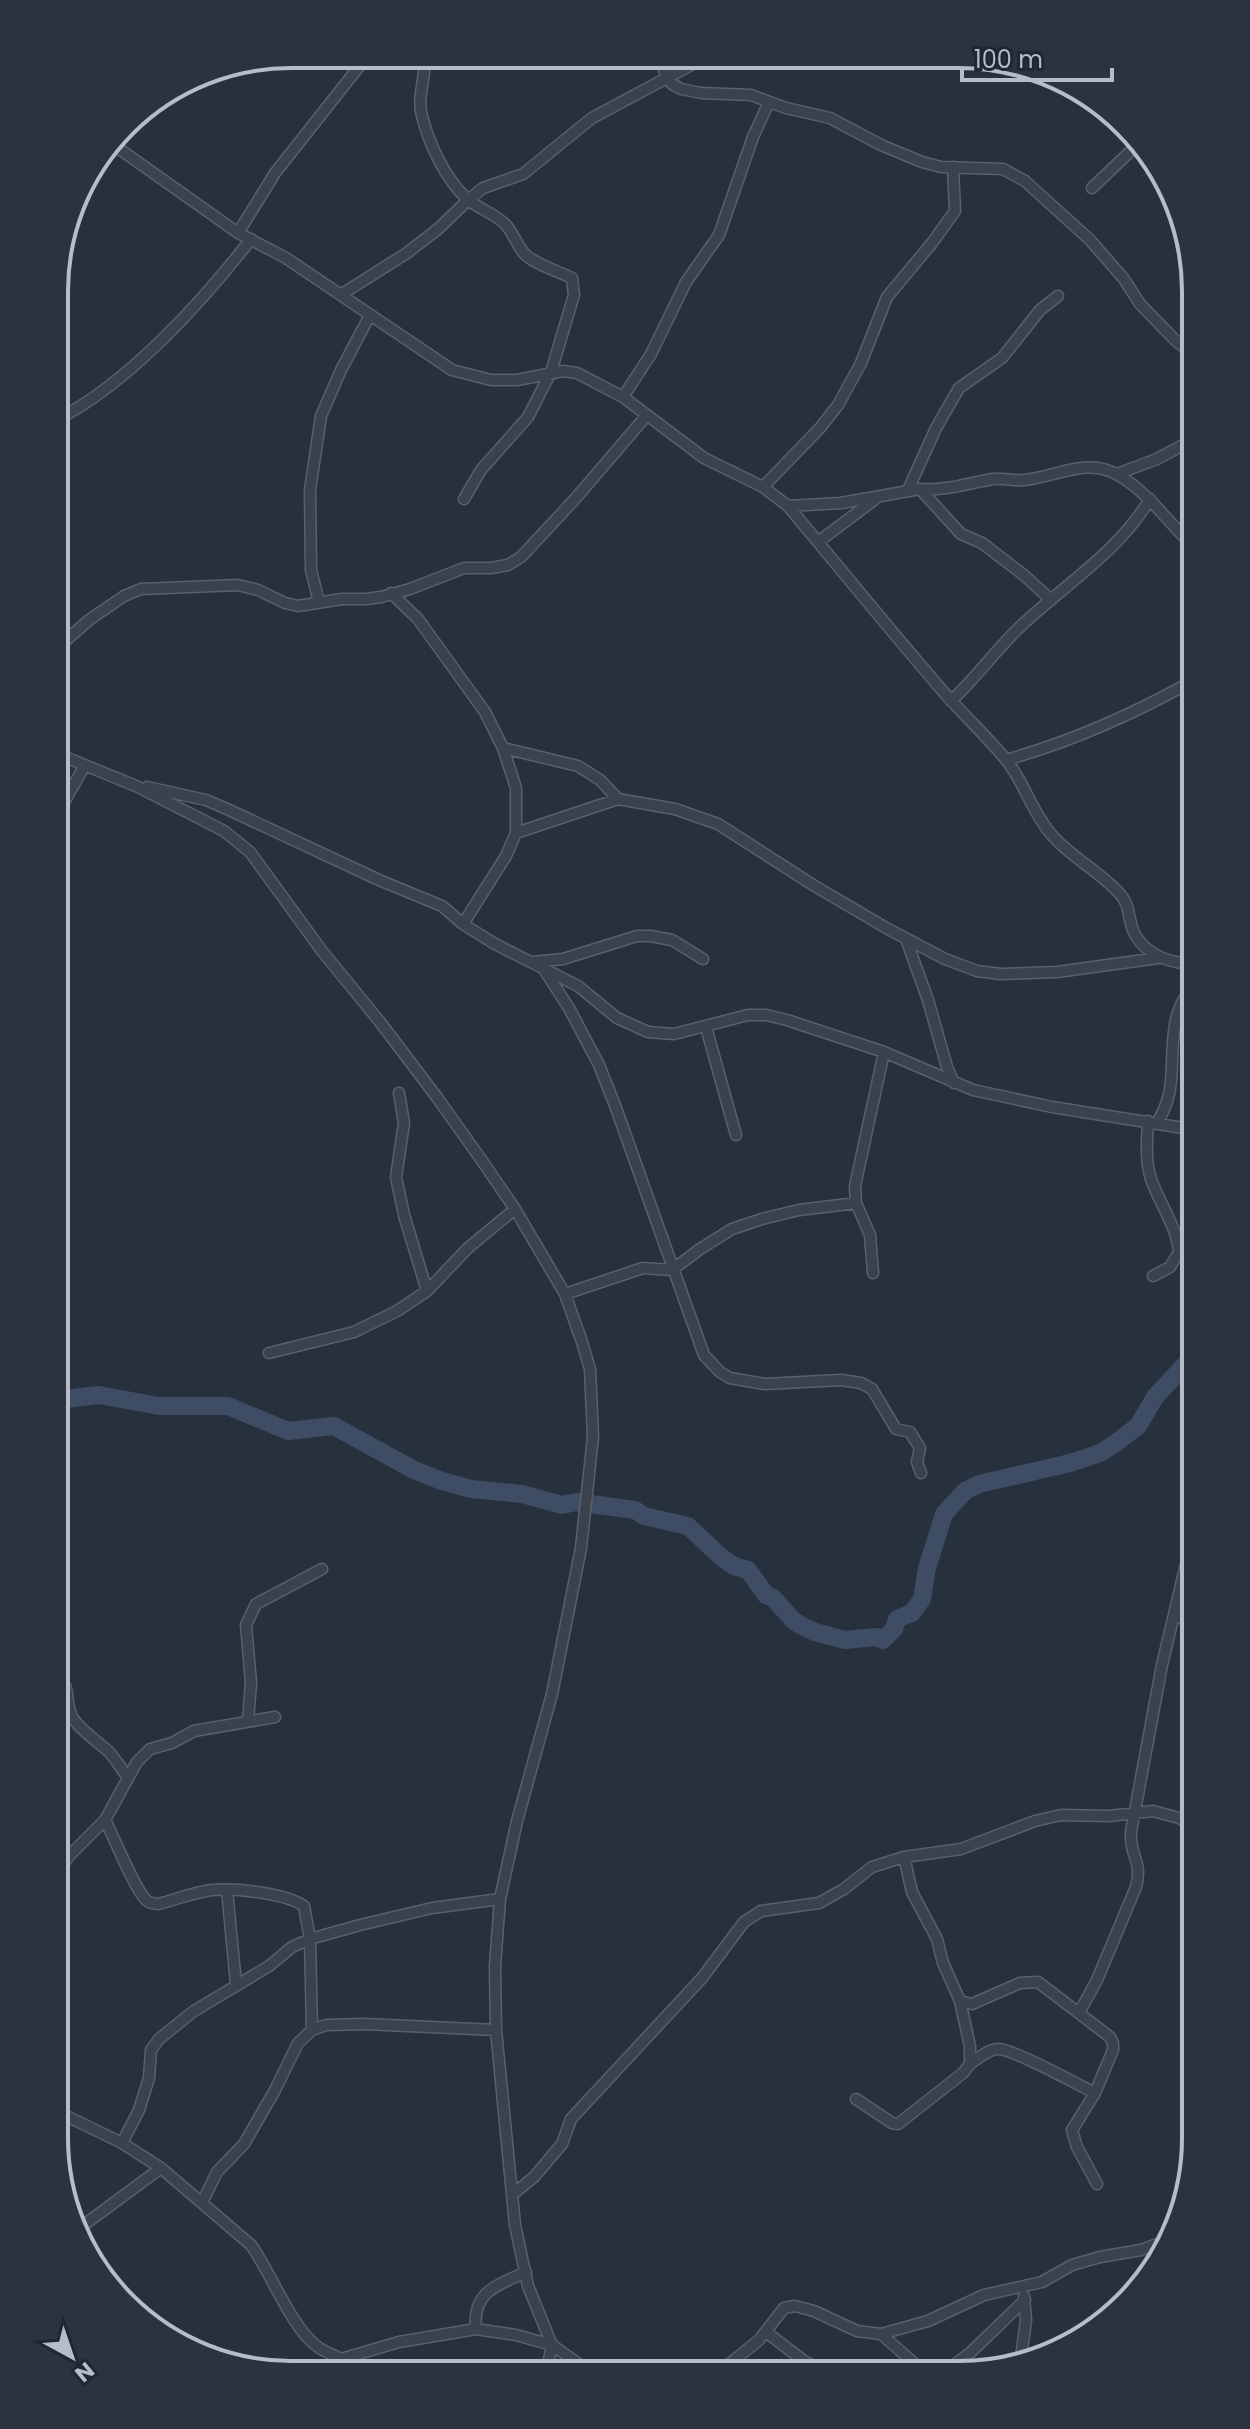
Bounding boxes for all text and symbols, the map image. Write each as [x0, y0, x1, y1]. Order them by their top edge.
scale bar [962, 32, 1112, 82]
text: 100 m [974, 43, 1043, 76]
north arrow [32, 2317, 112, 2397]
text: N [68, 2355, 101, 2389]

